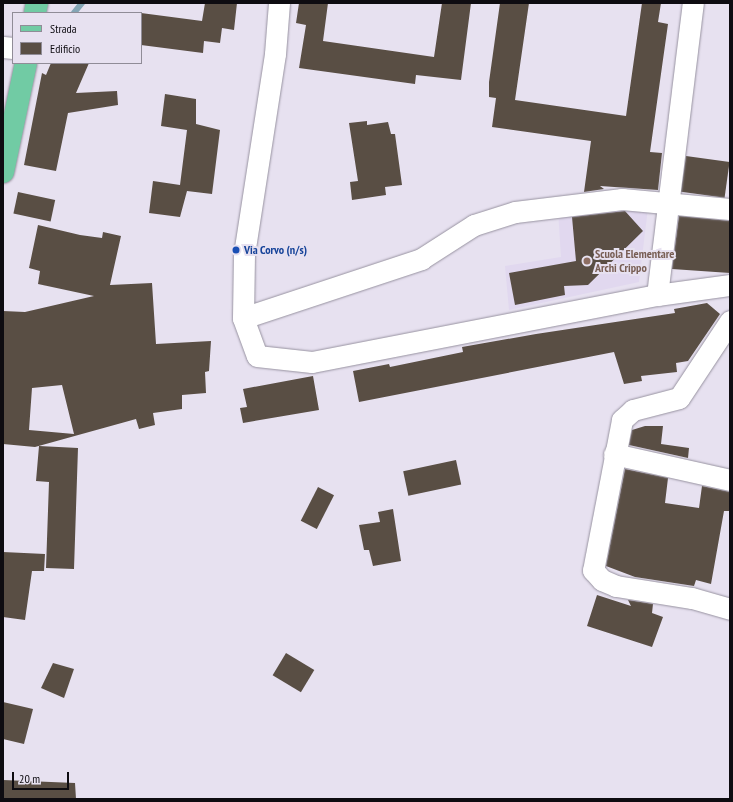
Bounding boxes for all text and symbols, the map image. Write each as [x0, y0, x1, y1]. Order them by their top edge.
legend [12, 12, 142, 64]
text: Strada [50, 21, 77, 36]
text: Edificio [50, 41, 80, 56]
place label: Via Corvo (n/s) [244, 243, 307, 257]
marker: Via Corvo (n/s) [231, 245, 241, 255]
place label: Scuola Elementare Archi Crippo [595, 247, 674, 275]
marker: Scuola Elementare Archi Crippo [582, 256, 592, 266]
scale bar [14, 764, 71, 790]
text: 20 m [19, 771, 40, 786]

